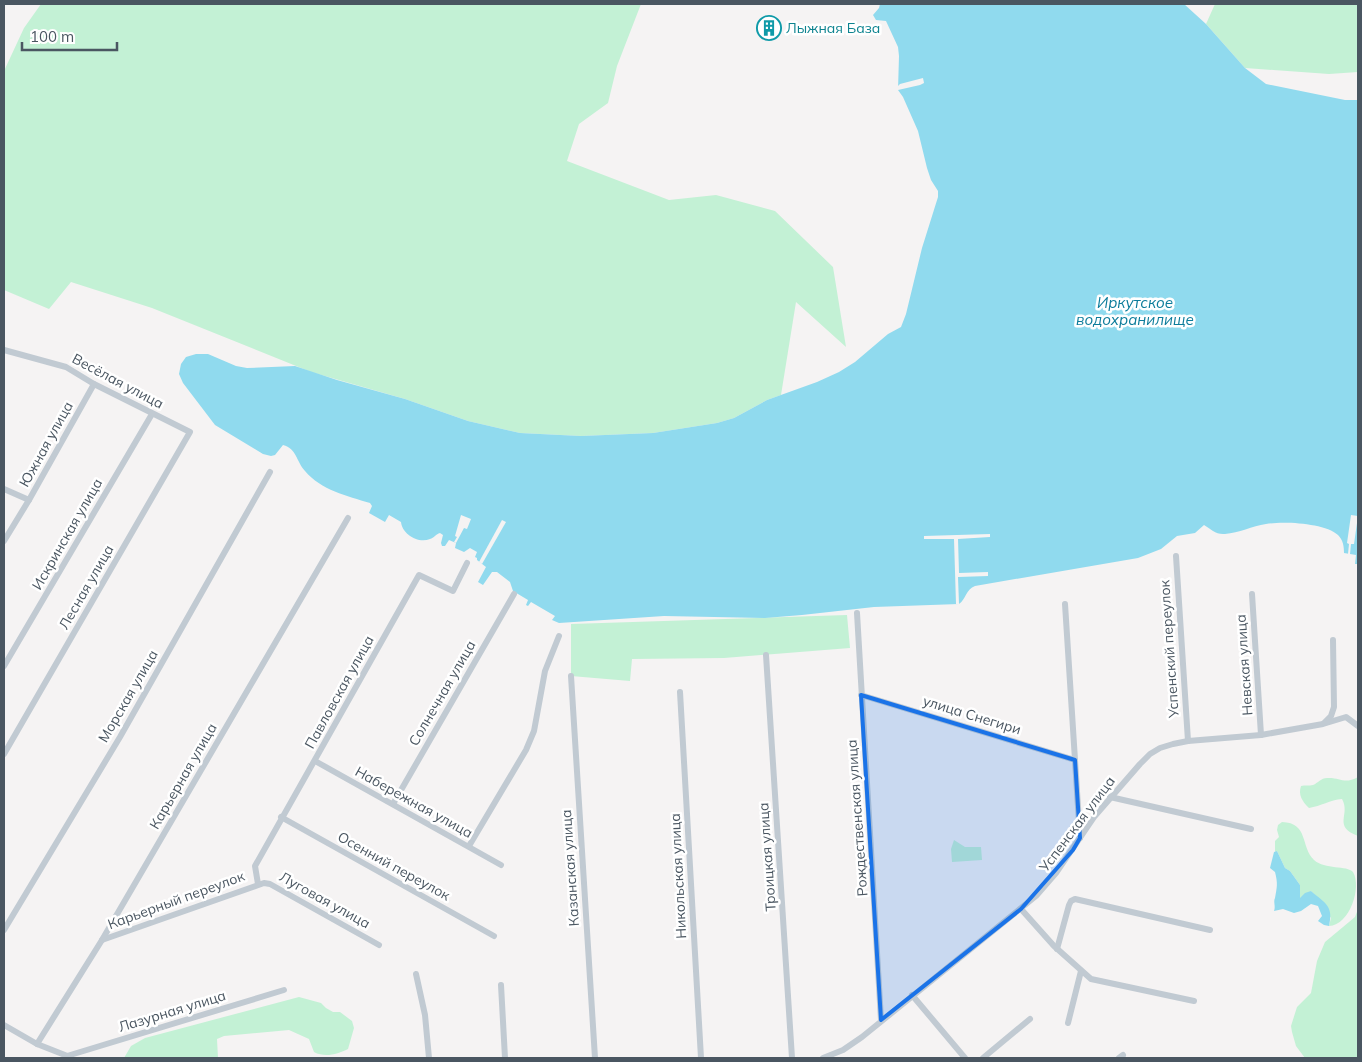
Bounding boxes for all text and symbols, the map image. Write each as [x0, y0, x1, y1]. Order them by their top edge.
building icon: Лыжная База [756, 15, 782, 41]
place label: Лыжная База [786, 19, 880, 37]
scale bar [22, 20, 118, 52]
text: 100 m [30, 27, 74, 46]
water label: Иркутское водохранилище [1076, 293, 1194, 329]
street label: Весёлая улица [69, 349, 167, 413]
street label: Южная улица [15, 398, 77, 490]
street label: Искринская улица [28, 475, 106, 593]
street label: Лесная улица [55, 542, 117, 632]
street label: Успенский переулок [1155, 579, 1183, 720]
street label: Невская улица [1231, 614, 1257, 716]
street label: Павловская улица [300, 632, 378, 752]
street label: Солнечная улица [405, 637, 479, 749]
street label: Морская улица [94, 646, 162, 746]
street label: улица Снегири [921, 692, 1023, 738]
street label: Карьерная улица [145, 720, 221, 832]
street label: Рождественская улица [843, 739, 871, 897]
street label: Набережная улица [352, 762, 476, 842]
street label: Успенская улица [1035, 773, 1119, 876]
street label: Троицкая улица [754, 802, 780, 912]
street label: Казанская улица [557, 809, 583, 927]
street label: Никольская улица [666, 813, 690, 939]
street label: Осенний переулок [335, 828, 454, 905]
street label: Карьерный переулок [105, 867, 247, 933]
street label: Луговая улица [276, 868, 374, 932]
street label: Лазурная улица [116, 986, 228, 1036]

